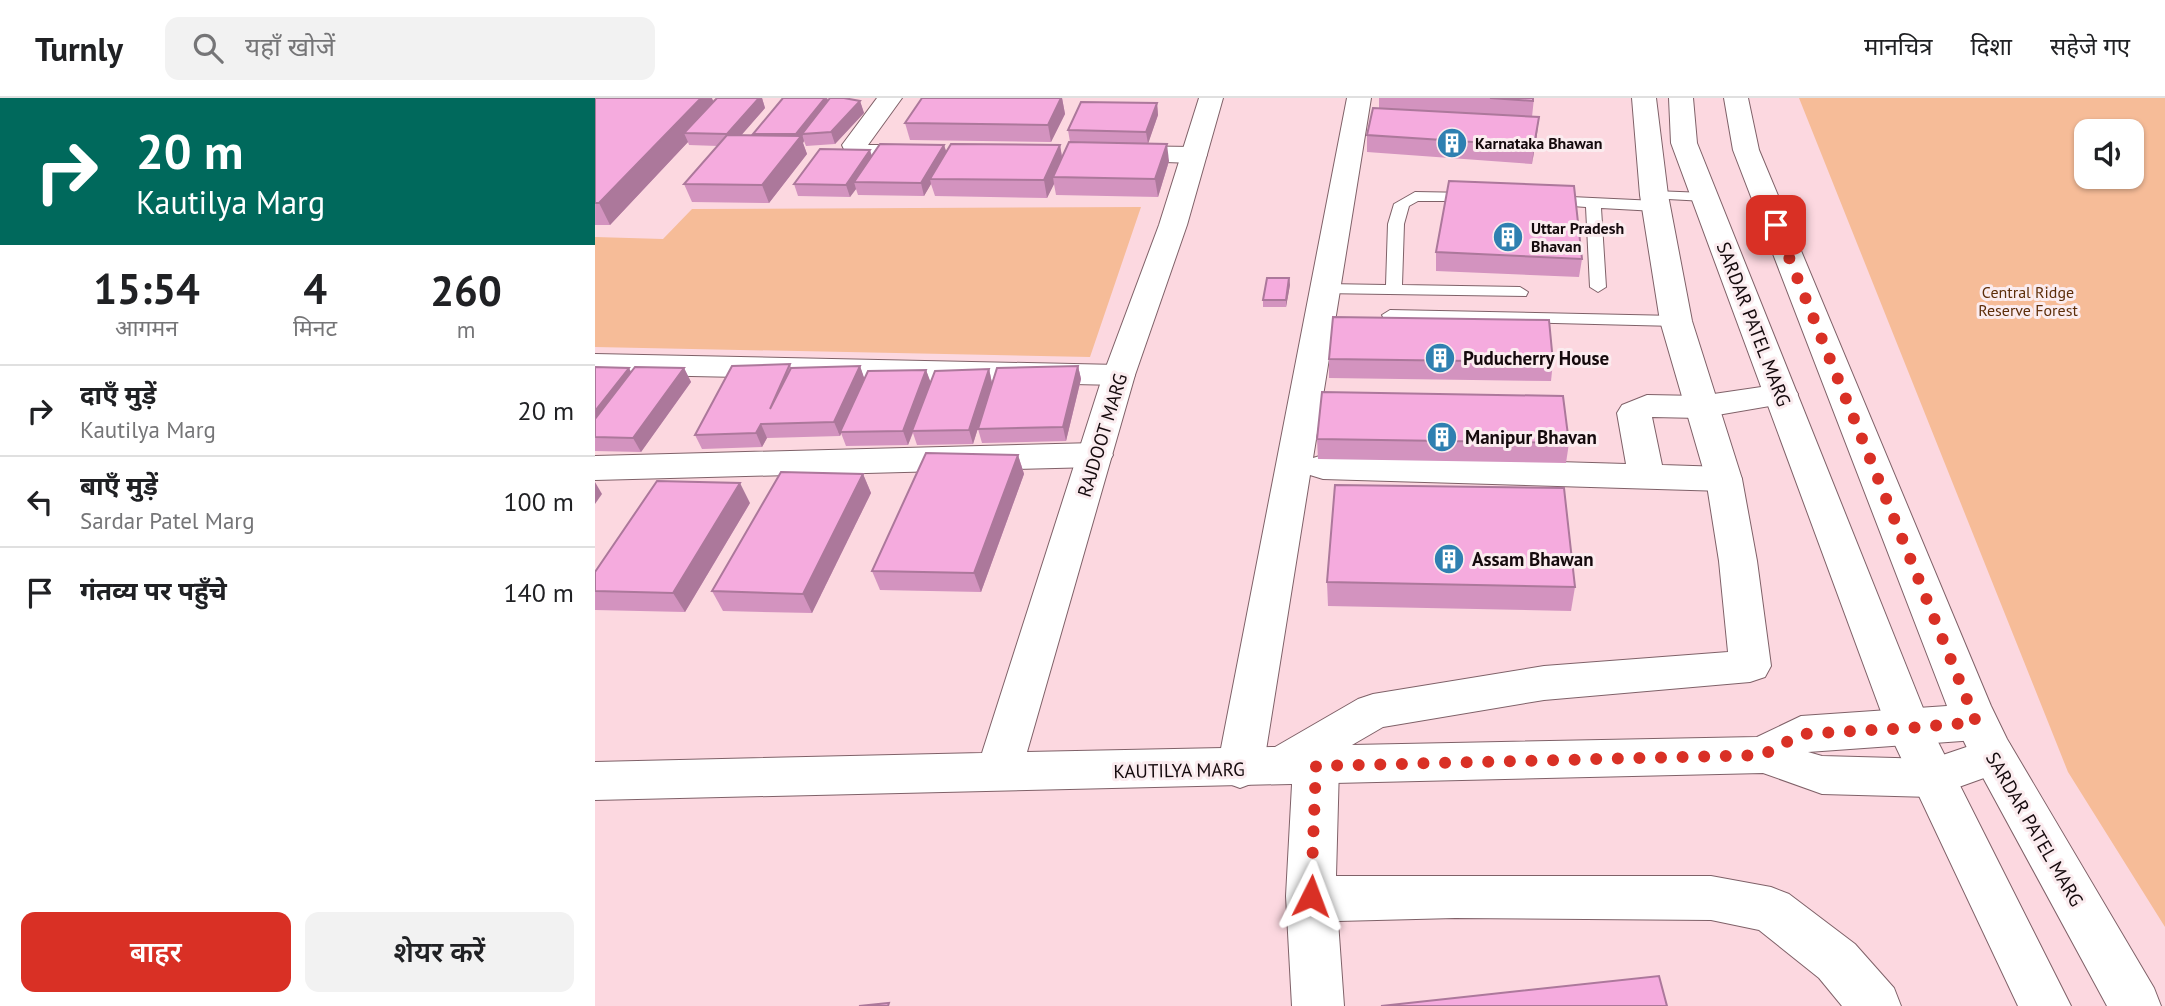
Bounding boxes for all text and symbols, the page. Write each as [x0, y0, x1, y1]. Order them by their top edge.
search box [165, 17, 655, 80]
text: Turnly [35, 27, 123, 70]
icon: search [189, 29, 227, 67]
text: यहाँ खोजें [245, 30, 335, 63]
text: मानचित्र [1864, 31, 1933, 62]
text: दिशा [1971, 31, 2012, 62]
text: सहेजे गए [2050, 31, 2130, 62]
text: 20 m [136, 119, 243, 183]
map controls [2074, 119, 2144, 189]
button: sound [2074, 119, 2144, 189]
icon: right [21, 126, 112, 217]
building icon: Karnataka Bhawan [1435, 126, 1469, 160]
place label: Karnataka Bhawan [1475, 133, 1602, 153]
text: Kautilya Marg [136, 181, 325, 223]
pin [1746, 195, 1806, 255]
icon: arrive [1757, 206, 1795, 244]
place label: Uttar Pradesh Bhavan [1531, 218, 1624, 256]
building icon: Uttar Pradesh Bhavan [1491, 220, 1525, 254]
street label: SARDAR PATEL MARG [1712, 238, 1796, 410]
text: 15:54 [93, 261, 200, 316]
text: 4 [303, 261, 327, 316]
text: 260 [430, 263, 502, 318]
park label: Central Ridge Reserve Forest [1978, 282, 2078, 320]
text: आगमन [115, 313, 178, 342]
text: मिनट [293, 313, 337, 342]
text: m [457, 315, 475, 344]
building icon: Puducherry House [1423, 341, 1457, 375]
place label: Puducherry House [1463, 346, 1609, 370]
street label: RAJDOOT MARG [1072, 370, 1132, 500]
text: दाएँ मुड़ें [80, 378, 156, 411]
icon: right [21, 392, 59, 430]
text: 20 m [518, 394, 574, 427]
text: Kautilya Marg [80, 415, 216, 444]
building icon: Manipur Bhavan [1425, 420, 1459, 454]
place label: Manipur Bhavan [1465, 425, 1597, 449]
text: बाएँ मुड़ें [80, 469, 158, 502]
icon: left [21, 483, 59, 521]
text: 100 m [503, 485, 574, 518]
text: Sardar Patel Marg [80, 506, 255, 535]
building icon: Assam Bhawan [1432, 542, 1466, 576]
place label: Assam Bhawan [1472, 547, 1594, 571]
icon: arrive [21, 574, 59, 612]
text: गंतव्य पर पहुँचे [80, 574, 227, 607]
text: 140 m [503, 576, 574, 609]
street label: SARDAR PATEL MARG [1981, 748, 2089, 910]
street label: KAUTILYA MARG [1113, 757, 1245, 783]
position arrow [1274, 859, 1348, 933]
button: बाहर [21, 912, 291, 992]
button: शेयर करें [305, 912, 574, 992]

